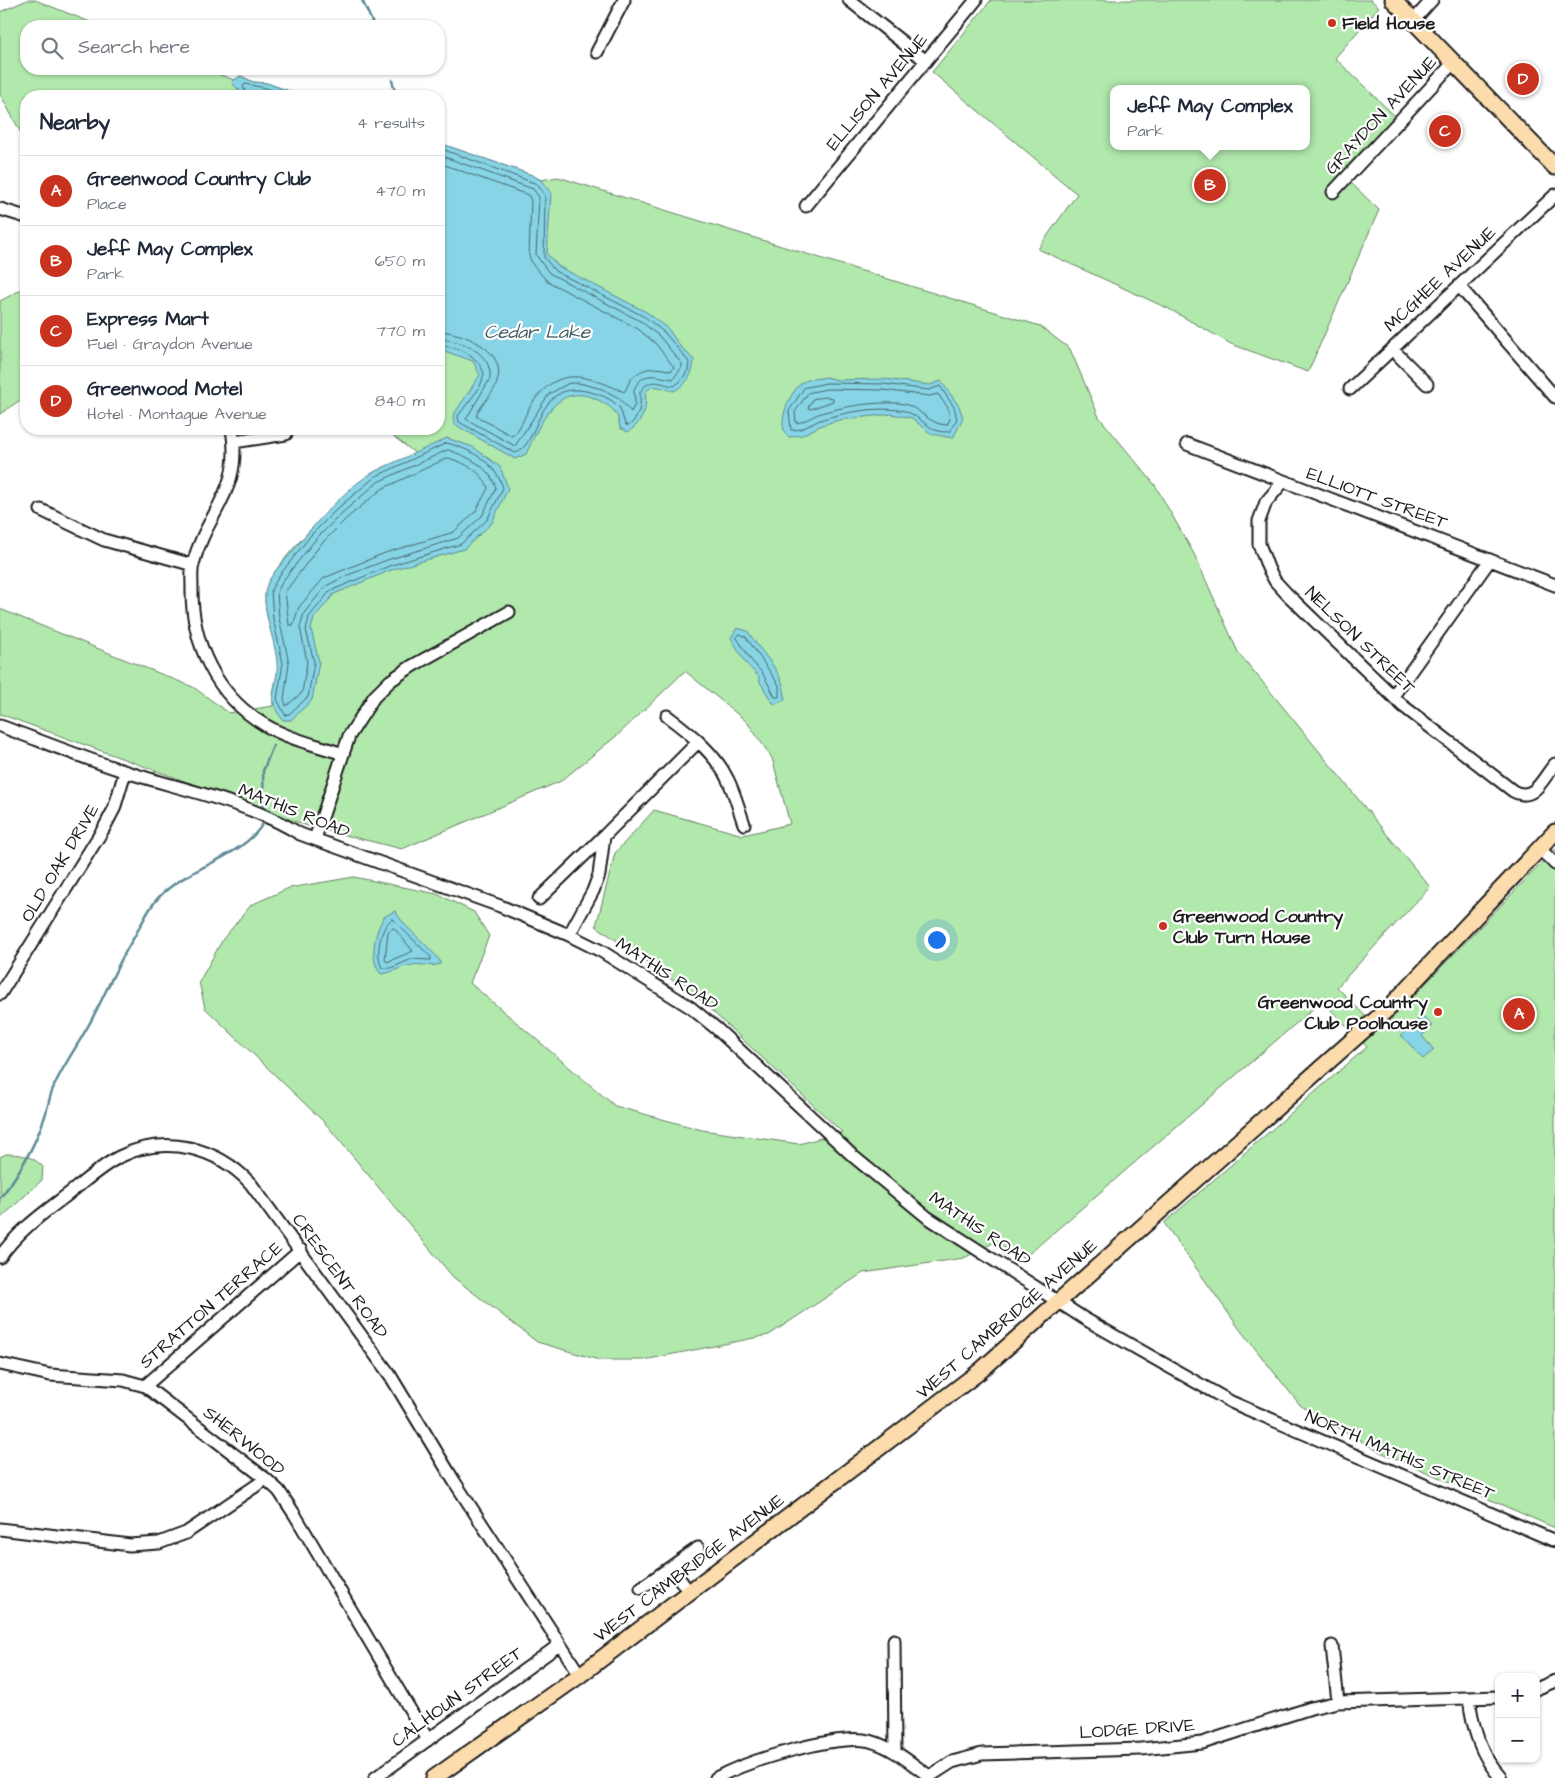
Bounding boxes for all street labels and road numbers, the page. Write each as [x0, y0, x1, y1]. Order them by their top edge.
street label: ELLISON AVENUE [821, 28, 934, 156]
street label: GRAYDON AVENUE [1319, 50, 1443, 180]
street label: MCGHEE AVENUE [1378, 220, 1502, 338]
street label: ELLIOTT STREET [1303, 461, 1452, 535]
street label: NELSON STREET [1299, 581, 1421, 700]
street label: MATHIS ROAD [235, 777, 354, 845]
street label: OLD OAK DRIVE [15, 799, 105, 927]
street label: MATHIS ROAD [611, 931, 724, 1017]
street label: MATHIS ROAD [924, 1186, 1036, 1273]
street label: CRESCENT ROAD [286, 1208, 394, 1344]
street label: WEST CAMBRIDGE AVENUE [911, 1233, 1103, 1405]
street label: STRATTON TERRACE [134, 1235, 288, 1374]
street label: SHERWOOD [198, 1400, 290, 1482]
street label: NORTH MATHIS STREET [1301, 1404, 1499, 1507]
street label: WEST CAMBRIDGE AVENUE [589, 1488, 790, 1648]
street label: CALHOUN STREET [386, 1640, 528, 1753]
street label: LODGE DRIVE [1078, 1712, 1196, 1746]

